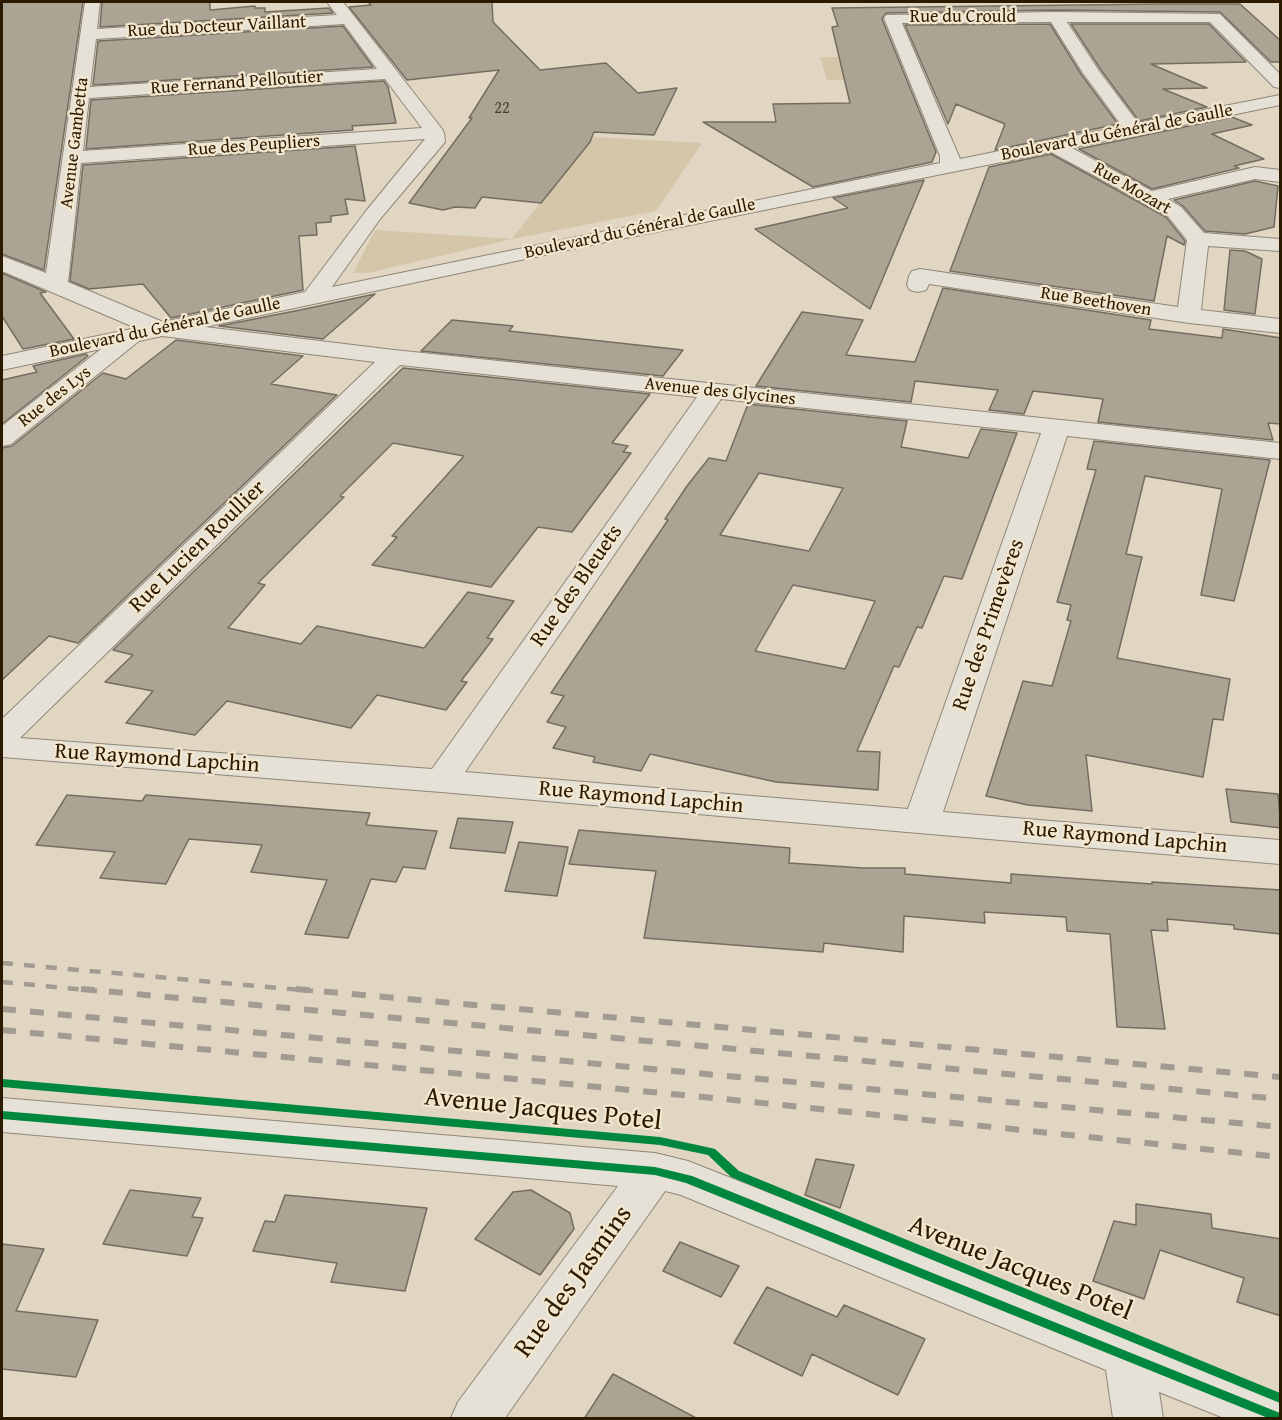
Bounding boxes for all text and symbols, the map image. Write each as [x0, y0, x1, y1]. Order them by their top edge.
street label: Rue du Crould [910, 6, 1016, 28]
street label: Rue du Docteur Vaillant [127, 12, 307, 42]
street label: Rue Fernand Pelloutier [150, 66, 324, 100]
street label: Avenue Gambetta [56, 76, 94, 210]
house number: 22 [494, 99, 510, 119]
street label: Boulevard du Général de Gaulle [999, 100, 1235, 166]
street label: Rue des Peupliers [187, 131, 321, 161]
street label: Rue Mozart [1089, 158, 1175, 220]
street label: Boulevard du Général de Gaulle [522, 194, 758, 264]
street label: Rue Beethoven [1039, 283, 1153, 321]
street label: Boulevard du Général de Gaulle [47, 293, 283, 363]
street label: Rue des Lys [14, 362, 96, 432]
street label: Avenue des Glycines [643, 373, 797, 411]
street label: Rue Lucien Roullier [124, 475, 272, 619]
street label: Rue des Bleuets [525, 520, 629, 652]
street label: Rue des Primevères [947, 536, 1031, 714]
street label: Rue Raymond Lapchin [54, 739, 260, 779]
street label: Rue Raymond Lapchin [538, 776, 744, 820]
street label: Rue Raymond Lapchin [1022, 816, 1228, 860]
street label: Avenue Jacques Potel [423, 1081, 663, 1139]
street label: Rue des Jasmins [508, 1200, 640, 1364]
street label: Avenue Jacques Potel [903, 1209, 1137, 1329]

